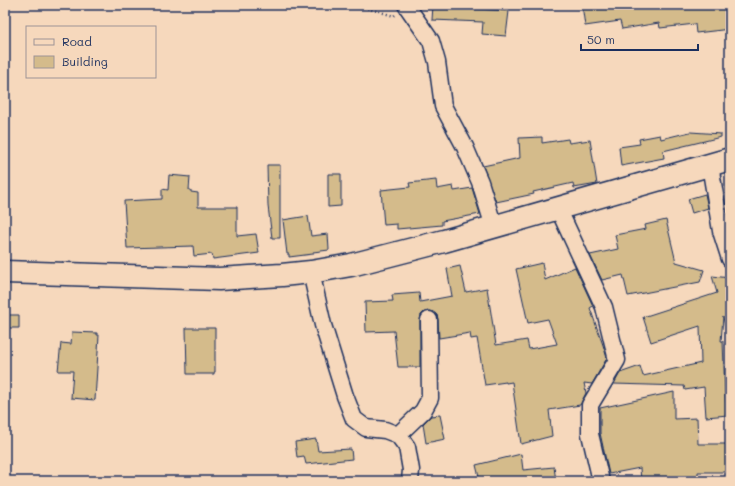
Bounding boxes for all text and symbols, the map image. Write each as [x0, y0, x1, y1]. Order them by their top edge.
legend [26, 26, 156, 78]
scale bar [581, 26, 698, 52]
text: 50 m [587, 31, 615, 47]
text: Road [62, 33, 92, 49]
text: Building [62, 53, 108, 69]

